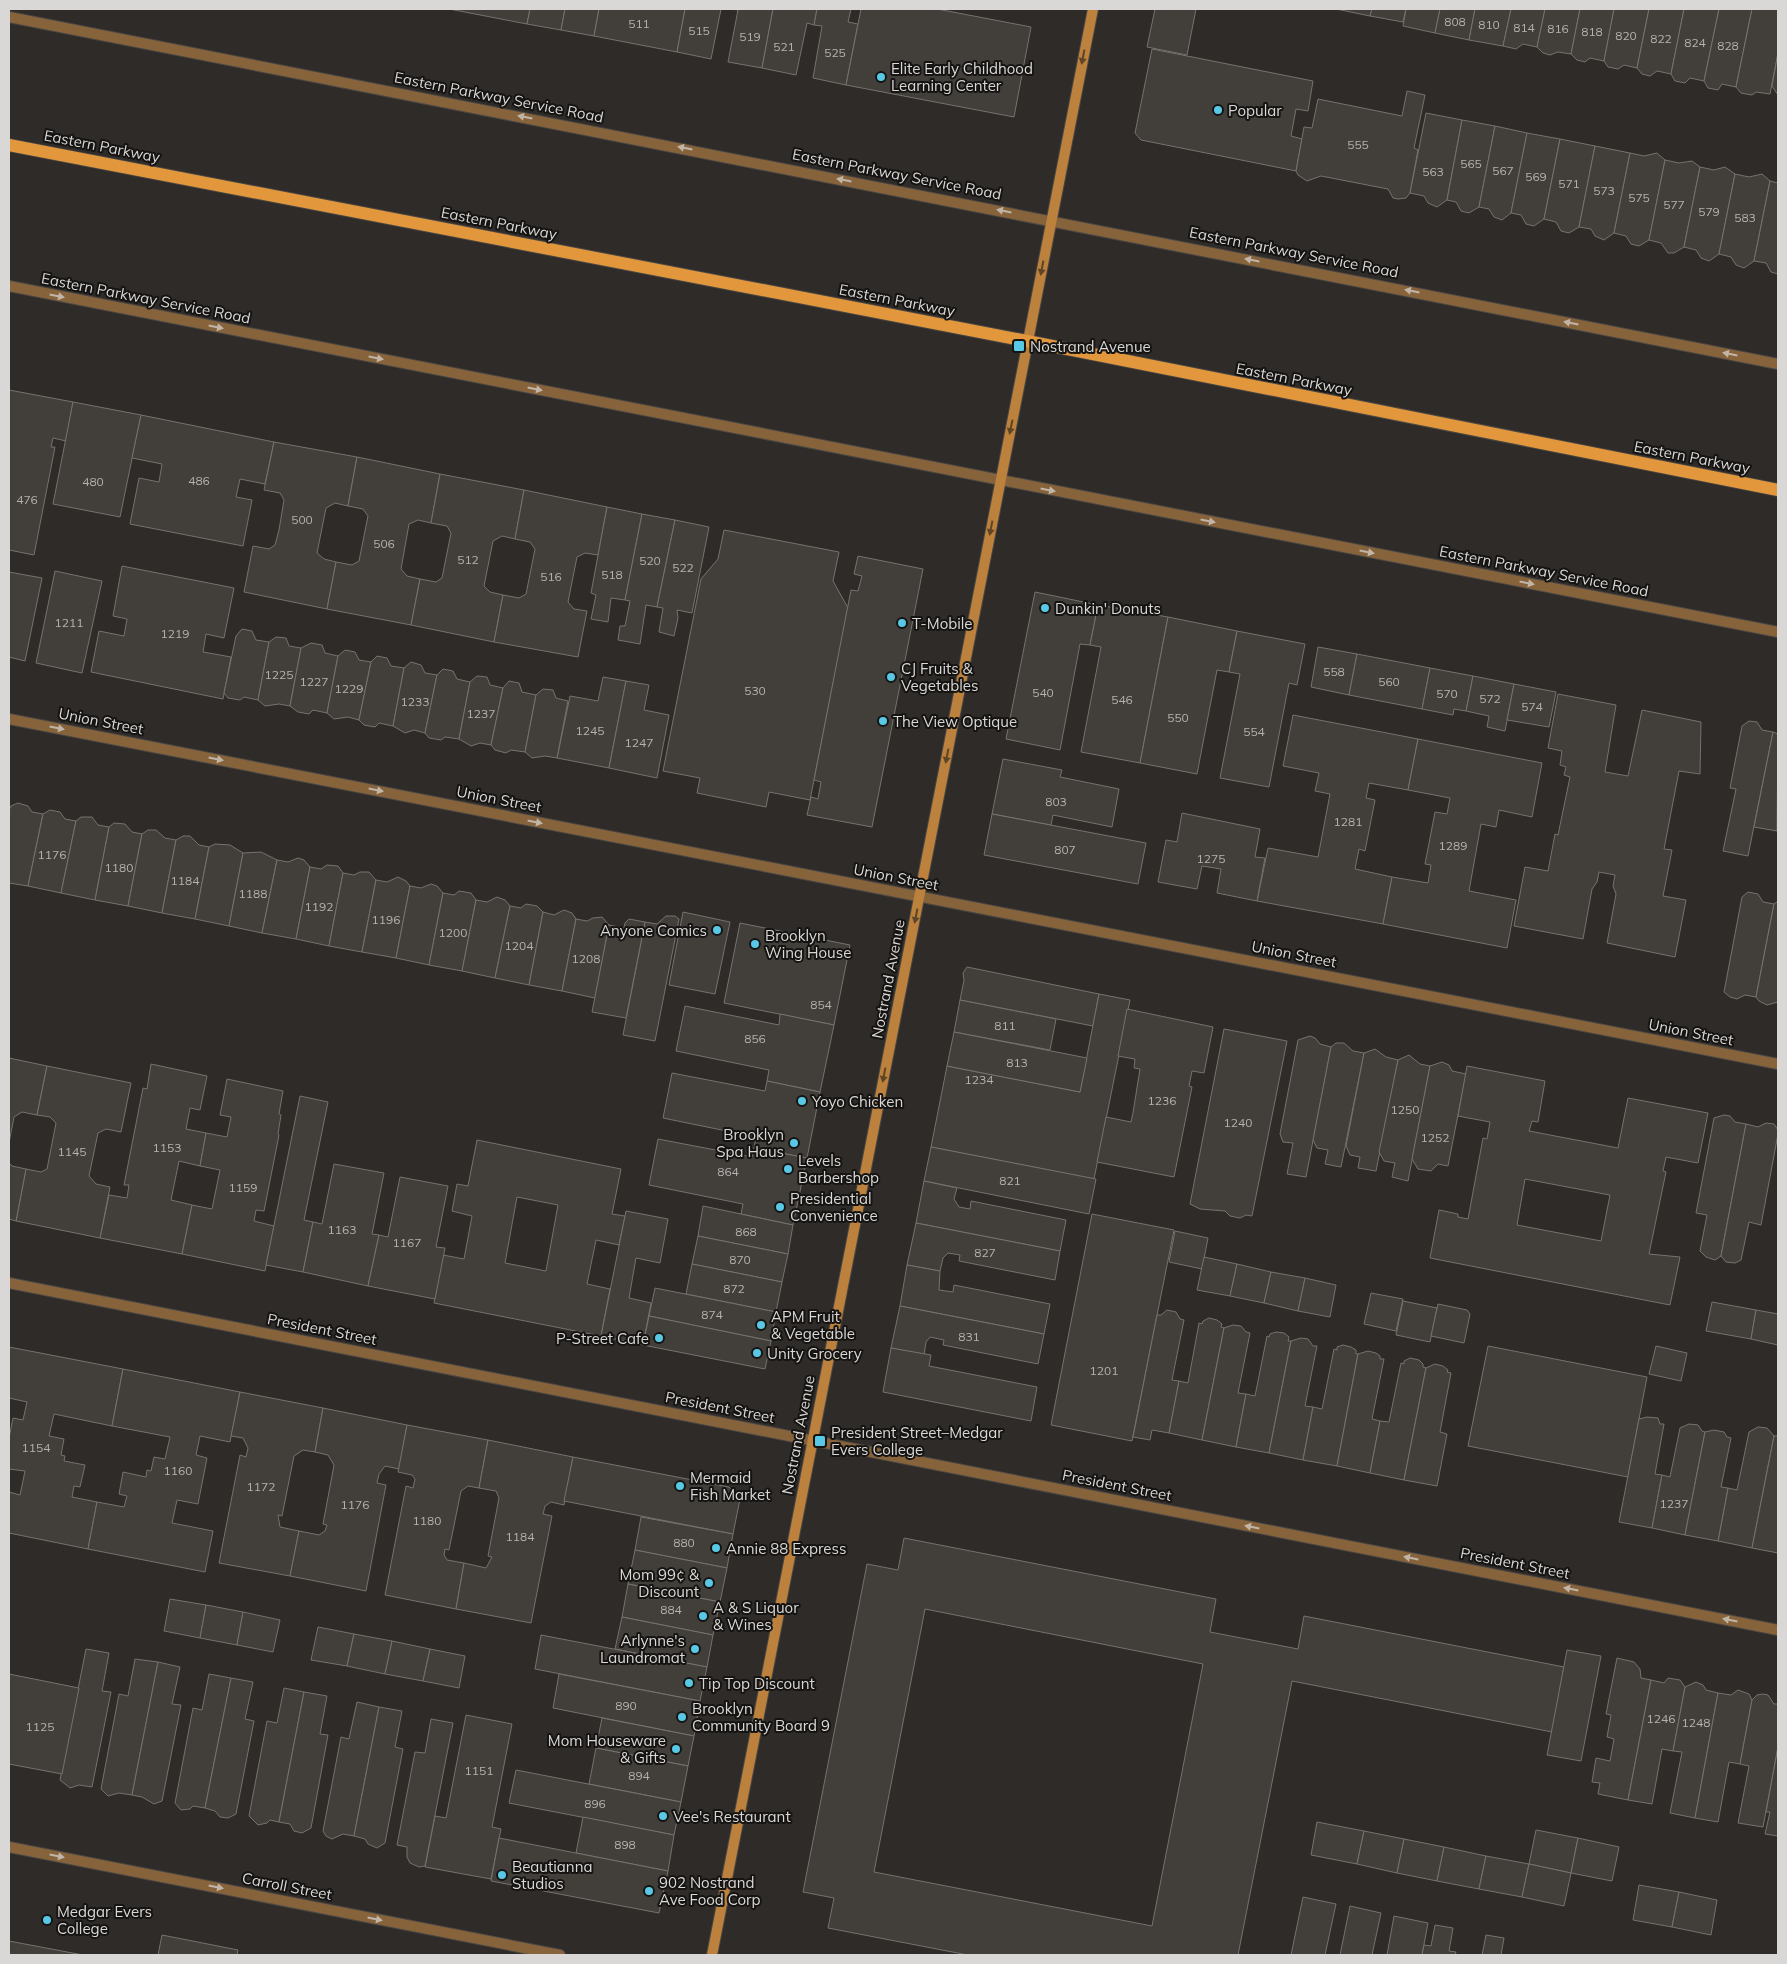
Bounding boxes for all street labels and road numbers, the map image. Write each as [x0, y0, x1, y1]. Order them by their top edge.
street label: Eastern Parkway Service Road [393, 67, 605, 127]
street label: Eastern Parkway [42, 125, 162, 167]
street label: Eastern Parkway Service Road [791, 144, 1003, 204]
street label: Eastern Parkway [439, 202, 559, 244]
street label: Eastern Parkway Service Road [1188, 222, 1400, 282]
street label: Eastern Parkway Service Road [40, 268, 252, 328]
street label: Eastern Parkway [837, 279, 957, 321]
street label: Eastern Parkway [1234, 358, 1354, 400]
street label: Eastern Parkway [1632, 436, 1752, 478]
street label: Eastern Parkway Service Road [1438, 541, 1650, 601]
street label: Union Street [57, 703, 145, 739]
street label: Union Street [455, 781, 543, 817]
street label: Union Street [852, 859, 940, 895]
street label: Nostrand Avenue [867, 918, 909, 1040]
street label: Union Street [1250, 936, 1338, 972]
street label: Union Street [1647, 1014, 1735, 1050]
street label: President Street [266, 1309, 378, 1349]
street label: Nostrand Avenue [777, 1374, 819, 1496]
street label: President Street [664, 1387, 776, 1427]
street label: President Street [1061, 1465, 1173, 1505]
street label: President Street [1459, 1543, 1571, 1583]
street label: Carroll Street [241, 1868, 333, 1904]

